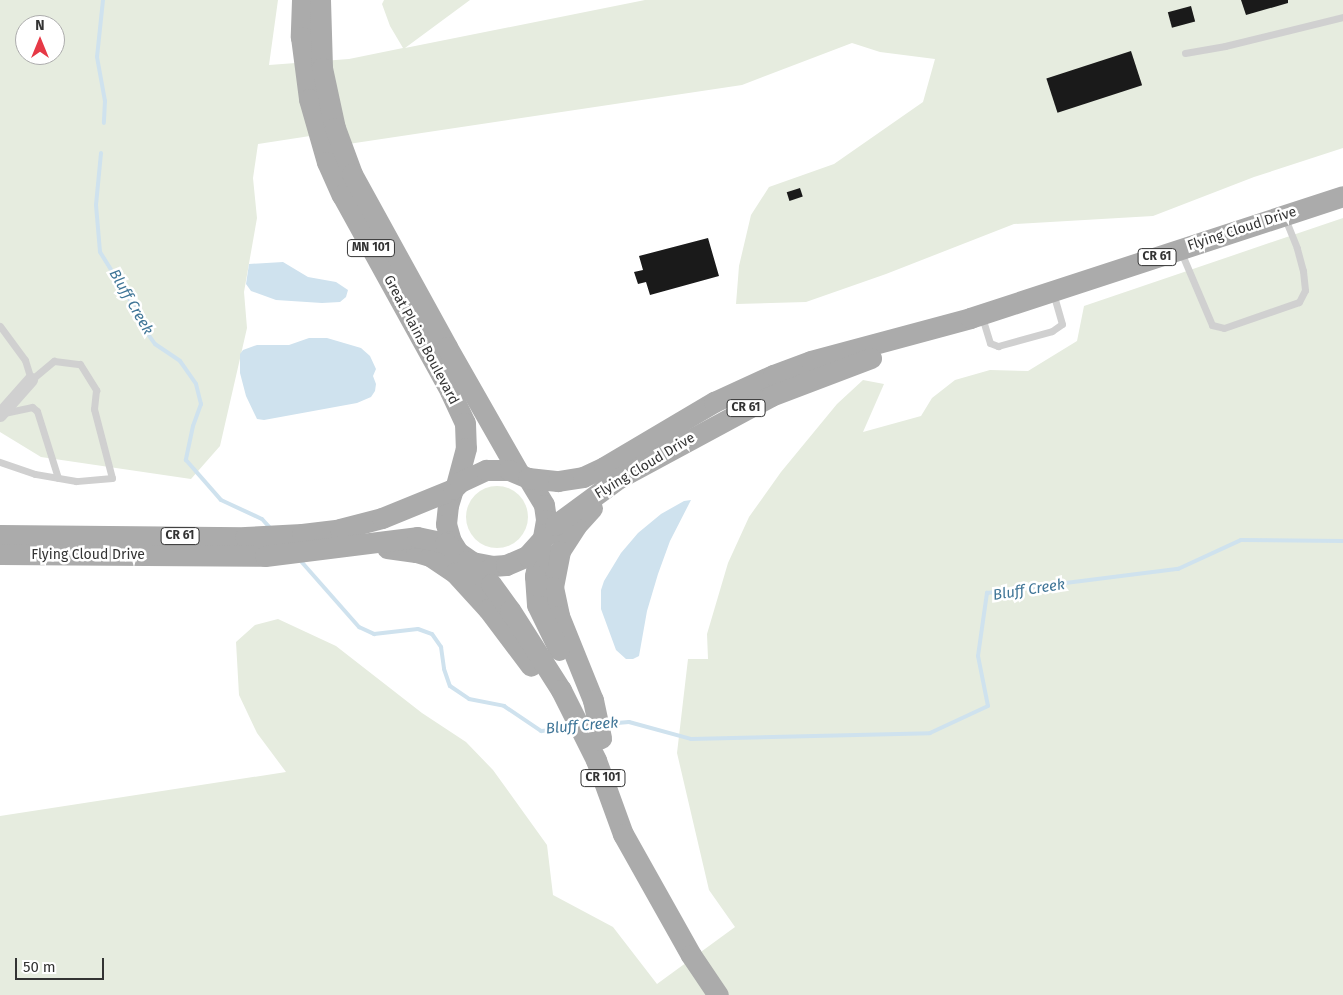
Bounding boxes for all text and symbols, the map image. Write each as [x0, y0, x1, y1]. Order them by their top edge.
north arrow [15, 15, 65, 65]
text: N [35, 17, 45, 34]
street label: Flying Cloud Drive [1185, 203, 1299, 255]
road number: MN 101 [346, 238, 396, 258]
road number: CR 61 [1137, 248, 1177, 266]
water label: Bluff Creek [105, 266, 157, 338]
street label: Great Plains Boulevard [380, 273, 462, 407]
road number: CR 61 [726, 398, 766, 418]
street label: Flying Cloud Drive [592, 430, 698, 502]
road number: CR 61 [160, 526, 200, 546]
street label: Flying Cloud Drive [31, 547, 145, 563]
water label: Bluff Creek [992, 575, 1066, 605]
water label: Bluff Creek [545, 714, 619, 738]
road number: CR 101 [579, 768, 627, 788]
scale bar [18, 948, 106, 980]
text: 50 m [23, 958, 56, 976]

